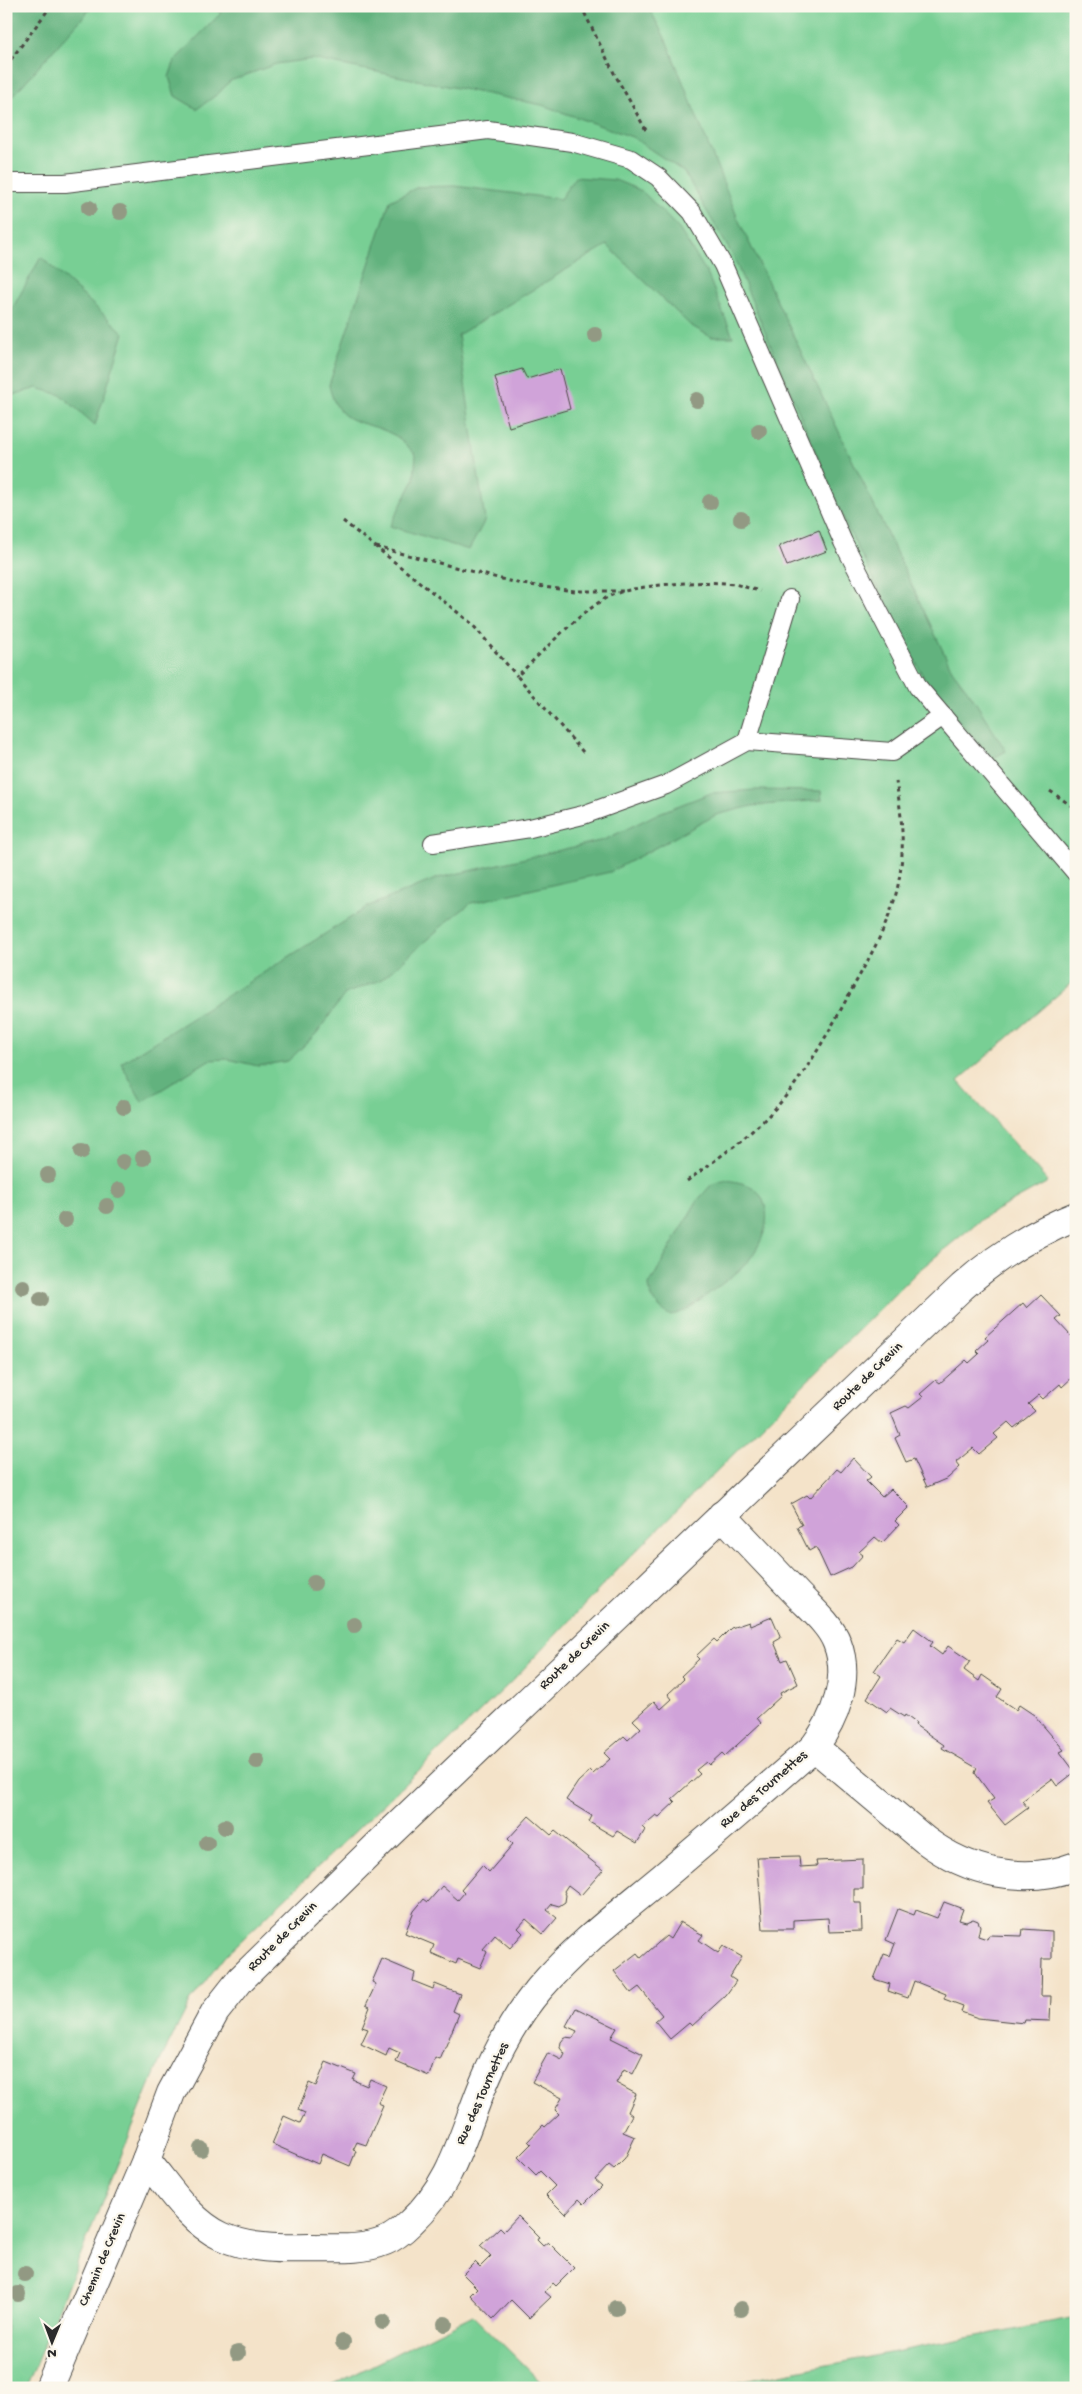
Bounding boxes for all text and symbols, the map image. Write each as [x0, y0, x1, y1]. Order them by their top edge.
street label: Route de Crevin [829, 1339, 907, 1415]
street label: Route de Crevin [536, 1618, 614, 1694]
street label: Rue des Tournettes [717, 1747, 812, 1833]
street label: Route de Crevin [245, 1898, 322, 1975]
street label: Rue des Tournettes [453, 2039, 514, 2148]
street label: Chemin de Crevin [76, 2210, 130, 2309]
north arrow [28, 2316, 78, 2366]
text: N [47, 2344, 57, 2361]

